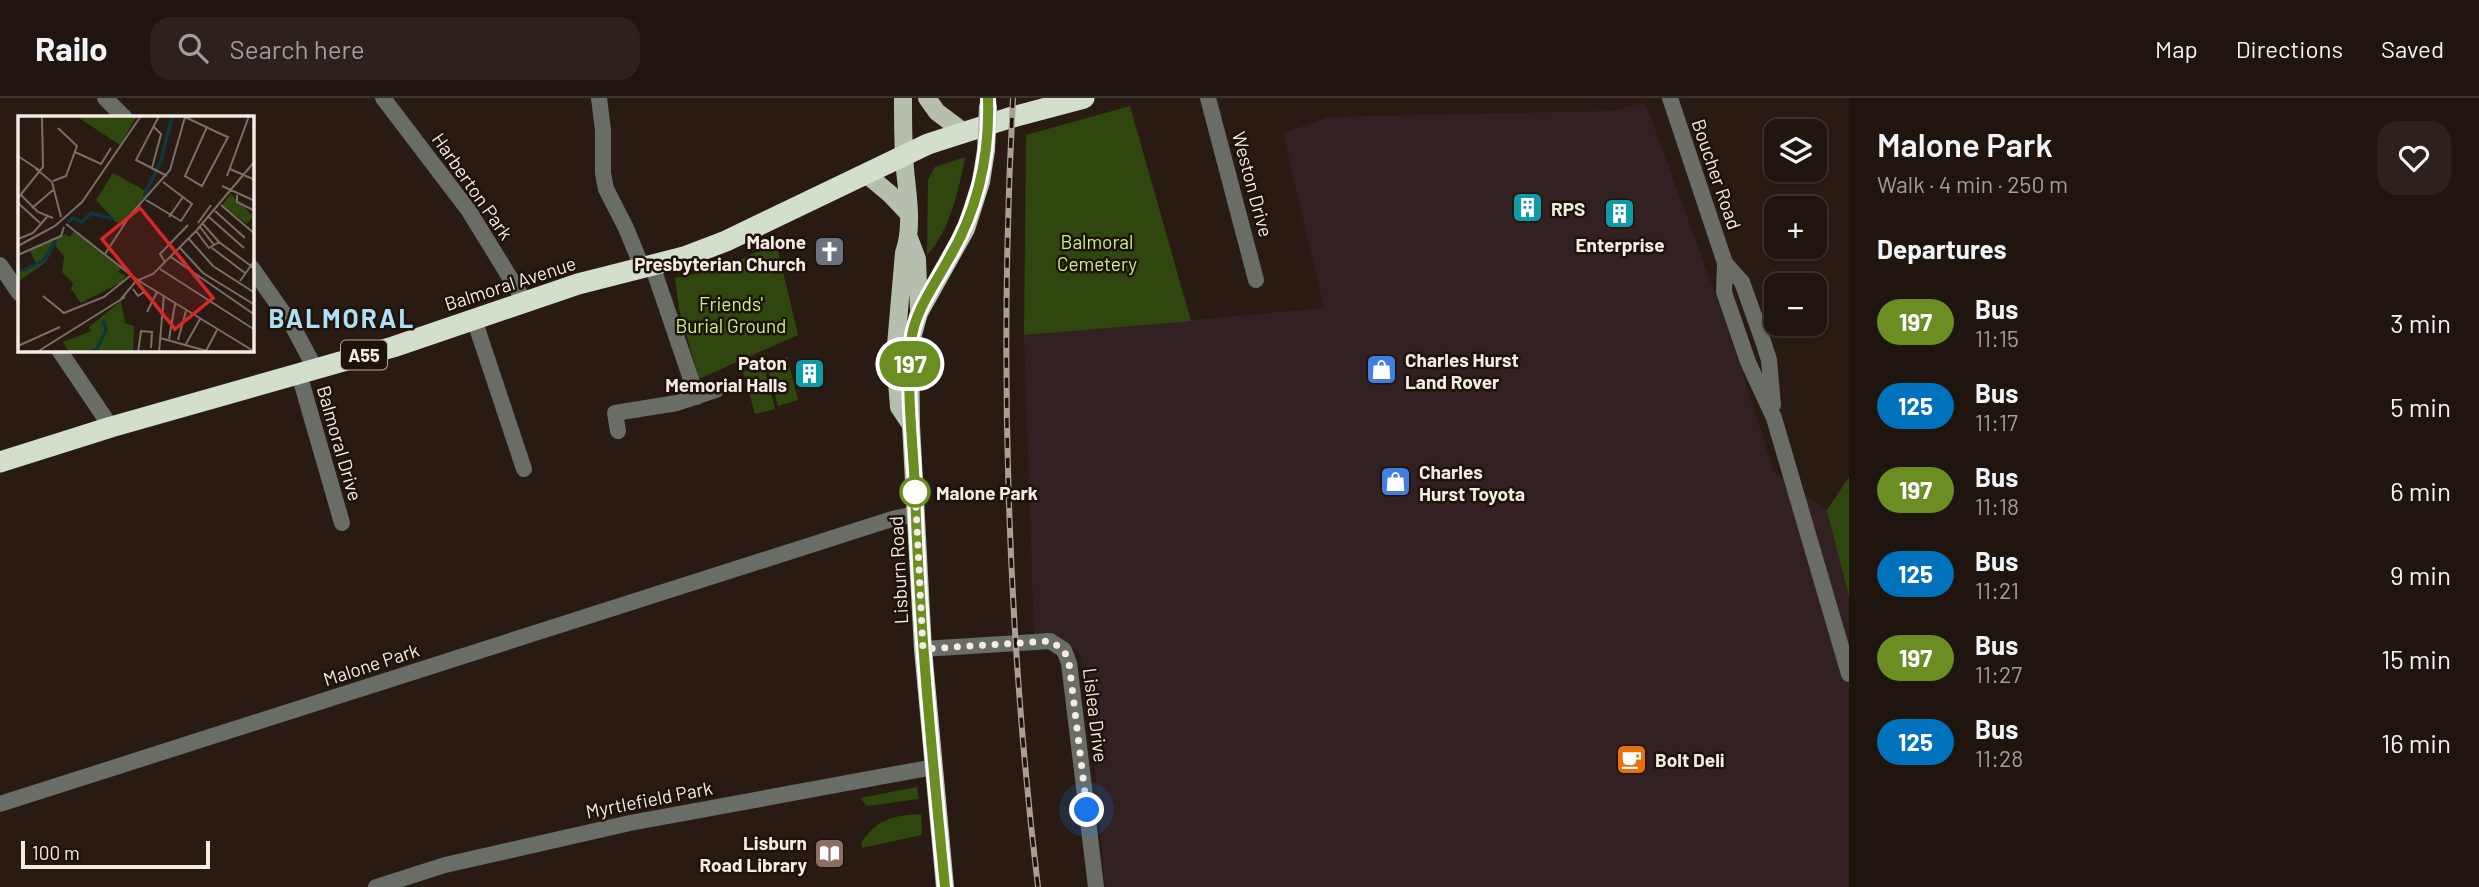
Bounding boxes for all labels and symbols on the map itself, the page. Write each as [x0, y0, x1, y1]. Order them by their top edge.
inset map [18, 116, 254, 352]
street label: Boucher Road [1687, 116, 1747, 232]
street label: Harberton Park [428, 128, 518, 244]
street label: Weston Drive [1228, 129, 1278, 239]
building icon: RPS [1511, 191, 1545, 225]
building icon: Enterprise [1603, 196, 1637, 230]
place label: RPS [1551, 197, 1585, 220]
place label: Malone Presbyterian Church [634, 230, 806, 275]
park label: Balmoral Cemetery [1057, 230, 1137, 275]
place label: Enterprise [1575, 233, 1665, 256]
church icon: Malone Presbyterian Church [812, 235, 846, 269]
street label: Balmoral Avenue [441, 251, 579, 315]
park label: Friends' Burial Ground [676, 292, 786, 337]
district label: BALMORAL [269, 302, 415, 333]
road number: A55 [341, 341, 387, 370]
line badge: 197 [870, 341, 950, 387]
place label: Charles Hurst Land Rover [1405, 348, 1519, 393]
place label: Paton Memorial Halls [665, 351, 787, 396]
shop icon: Charles Hurst Land Rover [1365, 353, 1399, 387]
building icon: Paton Memorial Halls [793, 356, 827, 390]
street label: Balmoral Drive [313, 383, 367, 503]
place label: Charles Hurst Toyota [1419, 460, 1525, 505]
shop icon: Charles Hurst Toyota [1379, 465, 1413, 499]
marker: Malone Park [900, 477, 930, 507]
place label: Malone Park [936, 481, 1038, 504]
street label: Lisburn Road [884, 515, 912, 625]
street label: Malone Park [320, 638, 422, 690]
street label: Lislea Drive [1079, 666, 1113, 764]
cafe icon: Bolt Deli [1615, 742, 1649, 776]
place label: Bolt Deli [1655, 748, 1725, 771]
street label: Myrtlefield Park [584, 775, 714, 823]
your location [1069, 792, 1104, 827]
place label: Lisburn Road Library [700, 831, 807, 876]
library icon: Lisburn Road Library [813, 836, 847, 870]
scale bar [21, 838, 210, 870]

